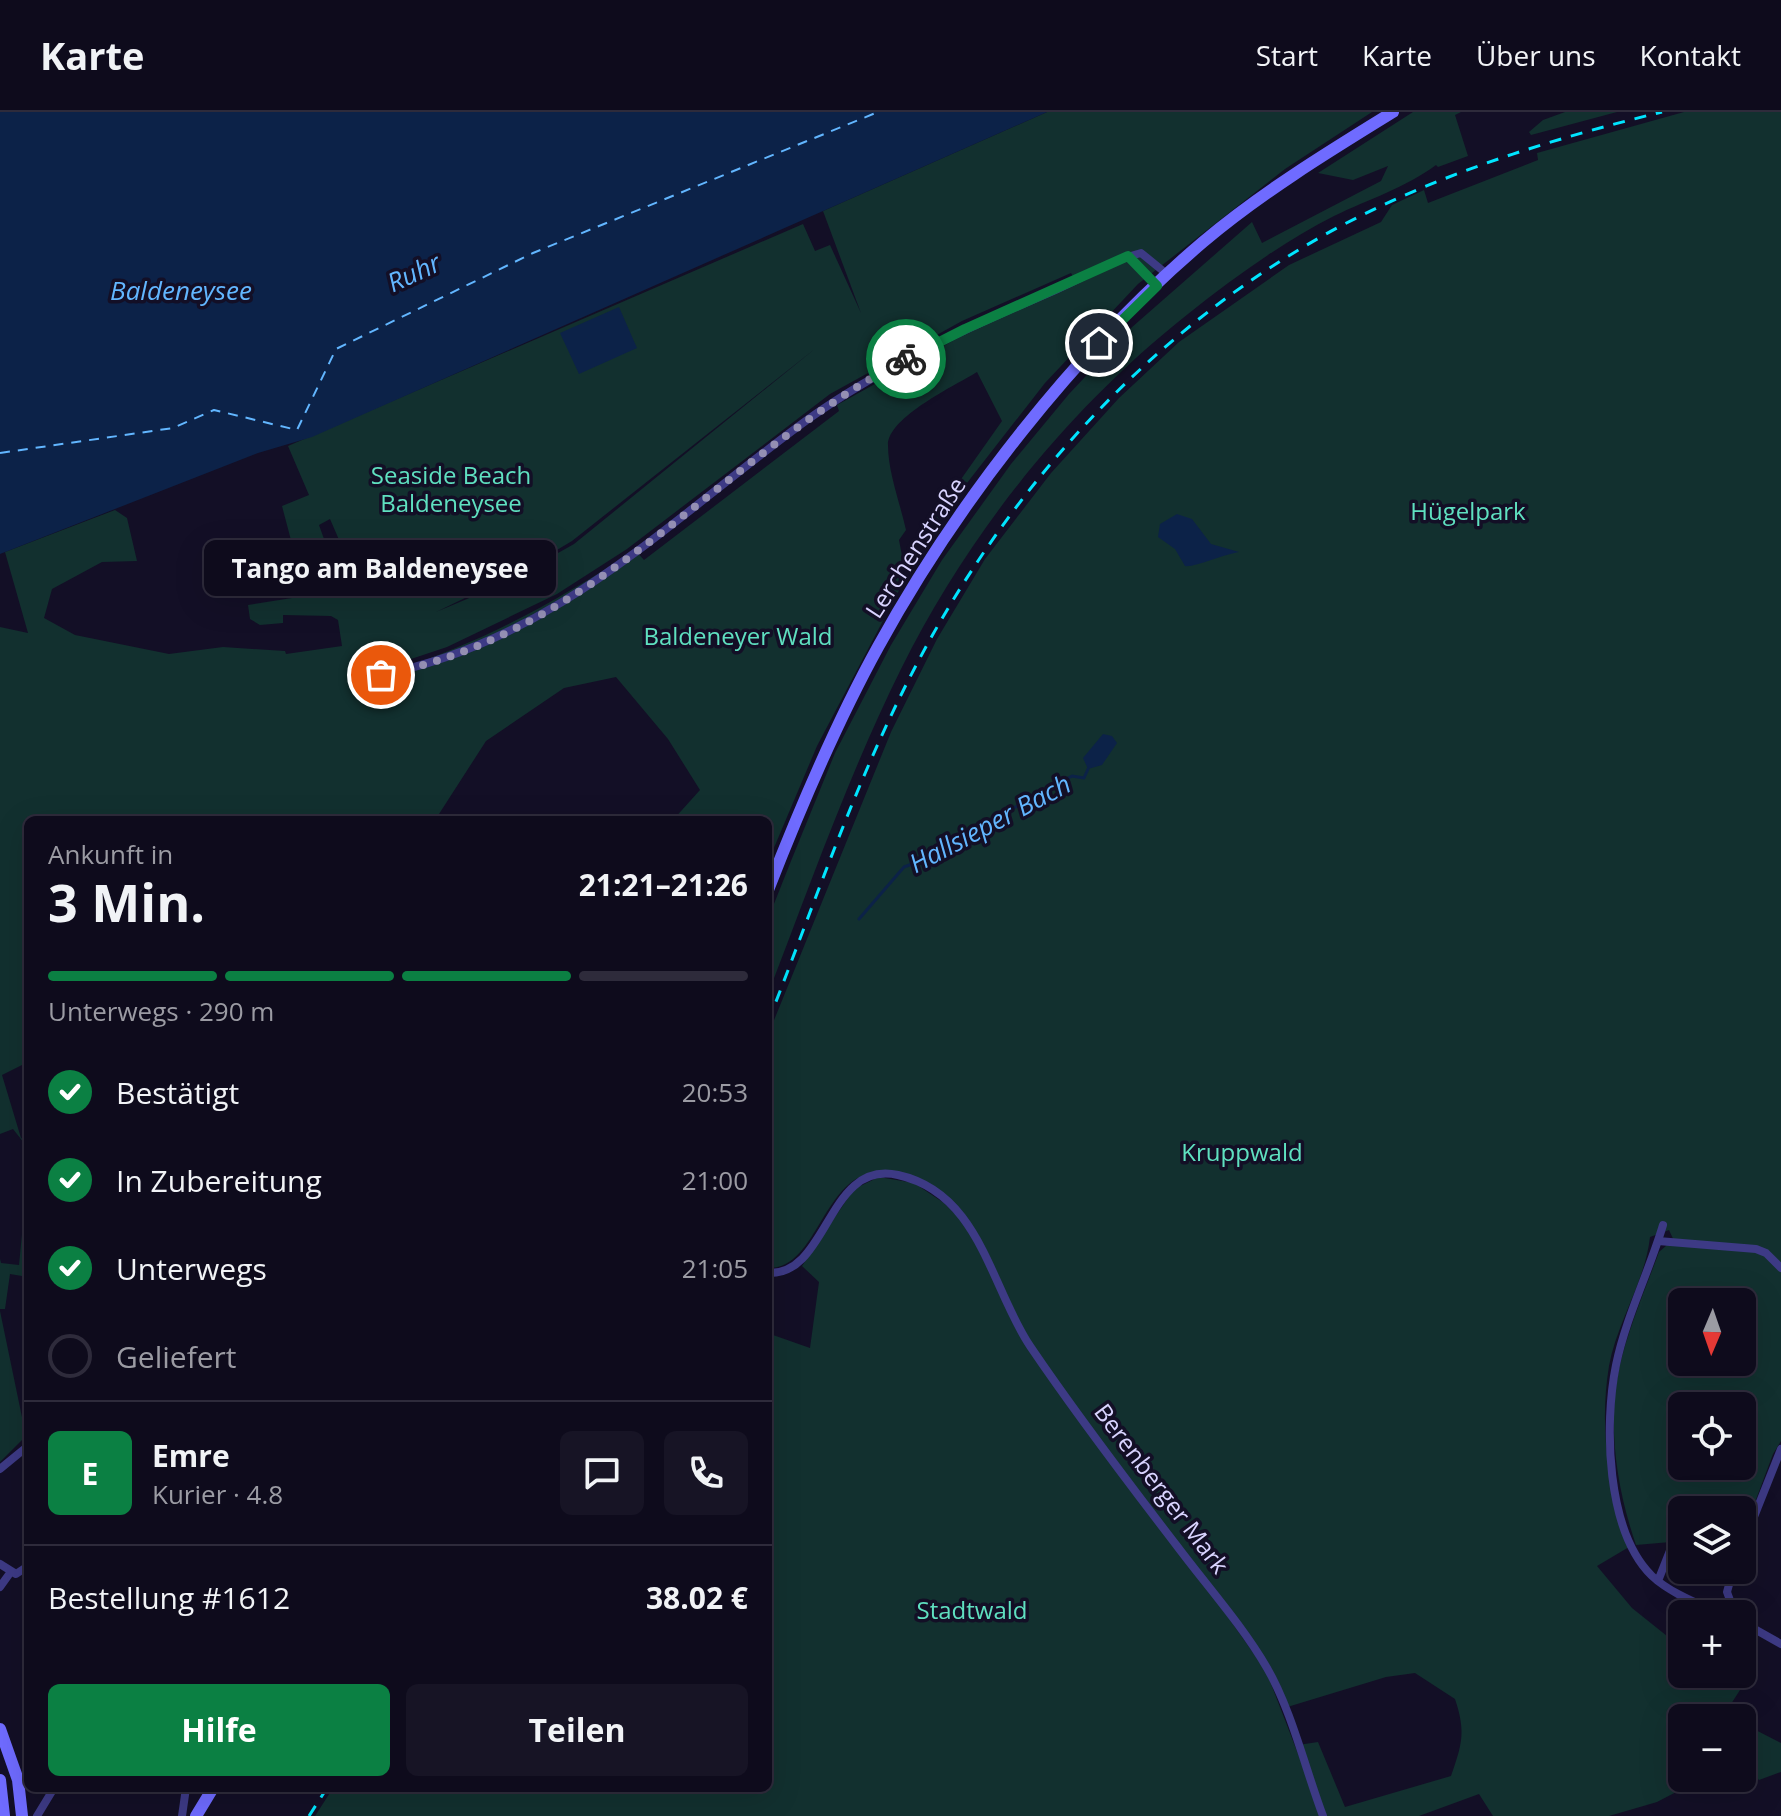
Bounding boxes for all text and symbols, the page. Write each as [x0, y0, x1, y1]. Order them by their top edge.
text: Karte [40, 29, 144, 81]
text: Start [1256, 36, 1318, 74]
text: Karte [1362, 36, 1432, 74]
text: Über uns [1476, 36, 1596, 74]
text: Kontakt [1640, 36, 1741, 74]
water label: Ruhr [381, 243, 448, 300]
water label: Baldeneysee [110, 272, 252, 308]
pin [1065, 309, 1133, 377]
courier [866, 319, 946, 399]
icon: home [1077, 321, 1121, 365]
icon: bike [884, 337, 928, 381]
park label: Seaside Beach Baldeneysee [371, 458, 531, 519]
street label: Lerchenstraße [857, 470, 973, 624]
park label: Hügelpark [1410, 494, 1526, 527]
callout: Tango am Baldeneysee [205, 539, 557, 595]
text: Tango am Baldeneysee [231, 550, 529, 586]
park label: Baldeneyer Wald [643, 619, 833, 652]
pin [347, 641, 415, 709]
icon: bag [359, 653, 403, 697]
water label: Hallsieper Bach [902, 765, 1077, 881]
text: Ankunft in [48, 836, 173, 872]
text: 21:21–21:26 [579, 864, 748, 905]
text: 3 Min. [48, 866, 205, 937]
text: Unterwegs · 290 m [48, 993, 274, 1029]
icon: check [48, 1070, 92, 1114]
text: Bestätigt [116, 1072, 239, 1113]
text: 20:53 [682, 1074, 748, 1110]
park label: Kruppwald [1181, 1135, 1303, 1168]
icon: check [48, 1158, 92, 1202]
text: In Zubereitung [116, 1160, 322, 1201]
text: 21:00 [682, 1162, 748, 1198]
icon: check [48, 1246, 92, 1290]
text: Unterwegs [116, 1248, 267, 1289]
text: 21:05 [682, 1250, 748, 1286]
north arrow [1668, 1288, 1756, 1376]
map controls [1668, 1288, 1756, 1792]
text: Geliefert [116, 1336, 237, 1377]
button: locate [1668, 1392, 1756, 1480]
street label: Berenberger Mark [1087, 1396, 1237, 1580]
button: chat [560, 1431, 644, 1515]
button: phone [664, 1431, 748, 1515]
text: Emre [152, 1435, 230, 1476]
text: E [82, 1453, 98, 1494]
text: Kurier · 4.8 [152, 1476, 283, 1512]
button: layers [1668, 1496, 1756, 1584]
text: Bestellung #1612 [48, 1577, 290, 1618]
text: 38.02 € [646, 1577, 748, 1618]
park label: Stadtwald [917, 1593, 1027, 1626]
button: + [1668, 1600, 1756, 1688]
button: Hilfe [48, 1684, 390, 1776]
button: Teilen [406, 1684, 748, 1776]
button: − [1668, 1704, 1756, 1792]

